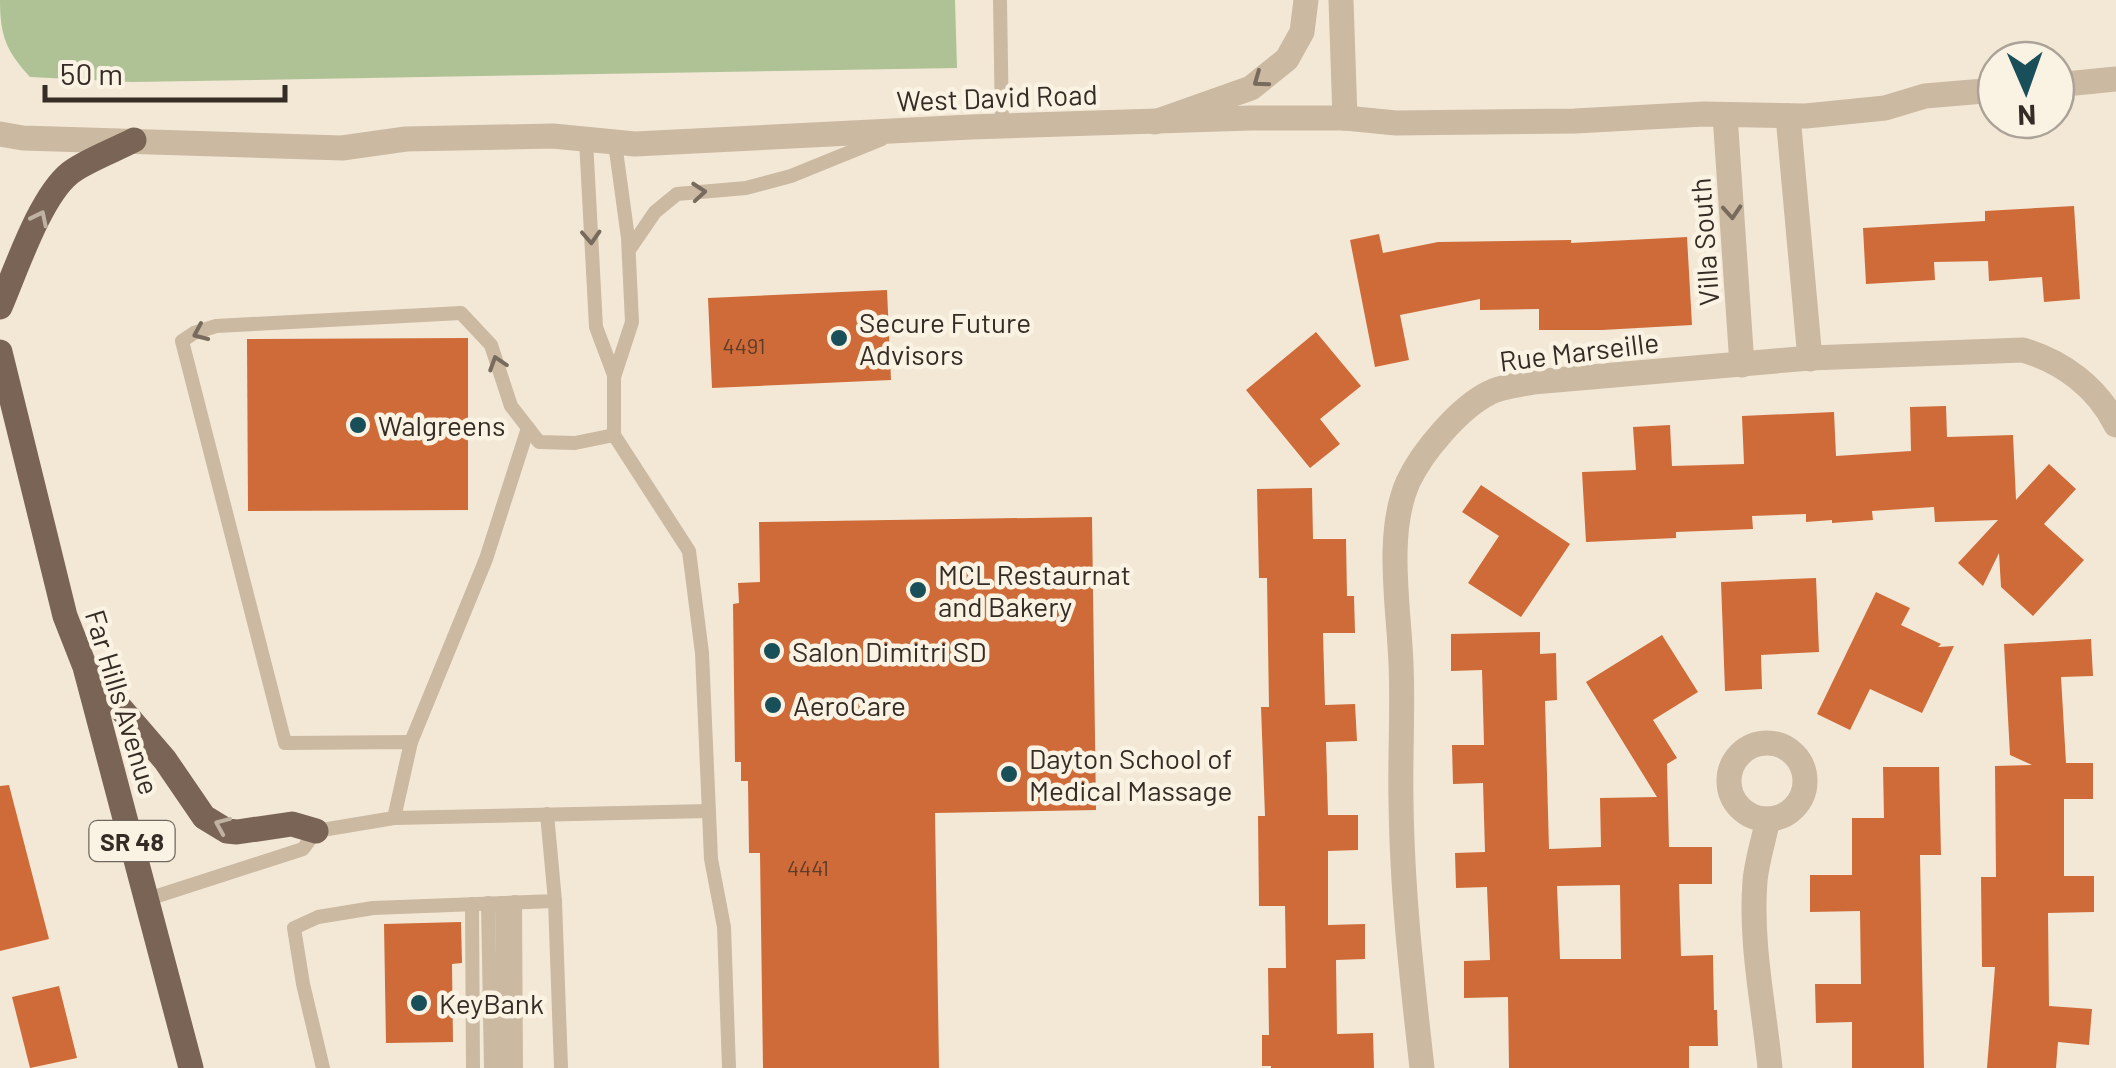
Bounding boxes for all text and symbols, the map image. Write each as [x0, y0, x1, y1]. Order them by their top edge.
scale bar [45, 40, 285, 102]
north arrow [1976, 40, 2076, 140]
text: 50 m [60, 55, 123, 91]
one-way arrow [1253, 68, 1271, 86]
street label: West David Road [896, 76, 1098, 118]
text: N [2017, 99, 2037, 133]
street label: Villa South [1683, 177, 1725, 307]
one-way arrow [691, 181, 707, 203]
one-way arrow [1721, 204, 1742, 220]
one-way arrow [27, 210, 47, 228]
one-way arrow [580, 229, 601, 245]
place label: Secure Future Advisors [859, 305, 1031, 371]
one-way arrow [193, 321, 211, 341]
street label: Rue Marseille [1497, 324, 1661, 378]
marker: Secure Future Advisors [828, 327, 850, 349]
house number: 4491 [723, 332, 765, 358]
one-way arrow [488, 355, 508, 372]
place label: Walgreens [378, 408, 505, 442]
marker: Walgreens [347, 414, 369, 436]
place label: MCL Restaurnat and Bakery [938, 557, 1131, 623]
marker: MCL Restaurnat and Bakery [907, 579, 929, 601]
street label: Far Hills Avenue [79, 605, 167, 799]
place label: Salon Dimitri SD [792, 634, 987, 668]
marker: Salon Dimitri SD [761, 640, 783, 662]
place label: AeroCare [793, 688, 906, 722]
marker: AeroCare [762, 694, 784, 716]
place label: Dayton School of Medical Massage [1029, 741, 1232, 807]
marker: Dayton School of Medical Massage [998, 763, 1020, 785]
one-way arrow [214, 817, 232, 837]
road number: SR 48 [90, 821, 174, 861]
house number: 4441 [787, 854, 829, 880]
place label: KeyBank [439, 986, 544, 1020]
marker: KeyBank [408, 992, 430, 1014]

